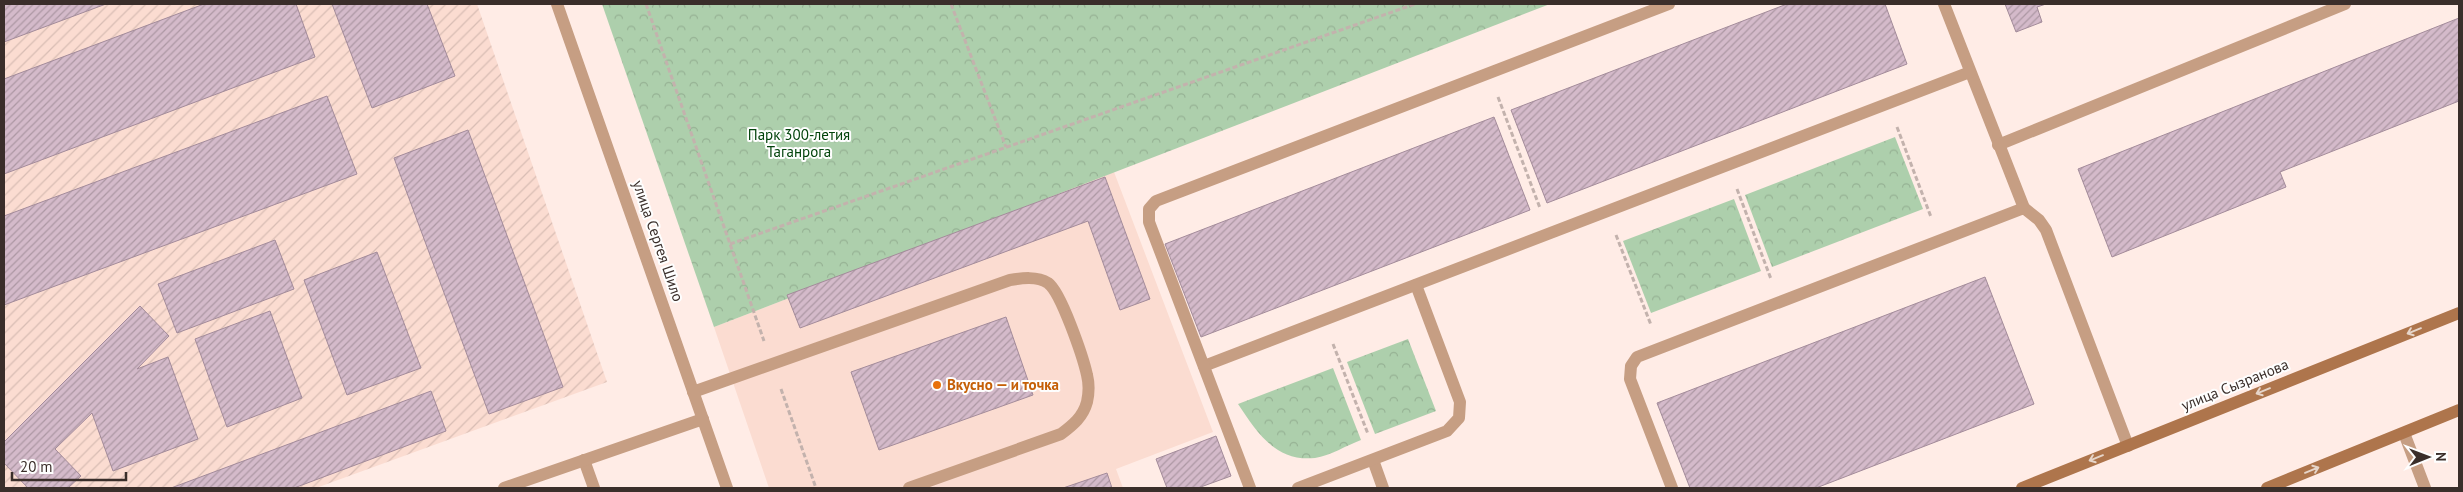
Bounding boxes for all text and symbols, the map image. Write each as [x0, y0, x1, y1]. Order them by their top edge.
park label: Парк 300-летия Таганрога [748, 125, 850, 161]
street label: улица Сергея Шило [629, 178, 688, 304]
one-way arrow [2407, 327, 2422, 336]
street label: улица Сызранова [2178, 354, 2291, 415]
place label: Вкусно — и точка [947, 375, 1059, 394]
marker: Вкусно — и точка [931, 379, 943, 391]
one-way arrow [2256, 387, 2271, 397]
north arrow [2403, 432, 2453, 482]
scale bar [12, 450, 126, 482]
text: N [2432, 452, 2450, 462]
one-way arrow [2089, 454, 2104, 464]
text: 20 m [20, 457, 53, 476]
one-way arrow [2304, 465, 2319, 474]

